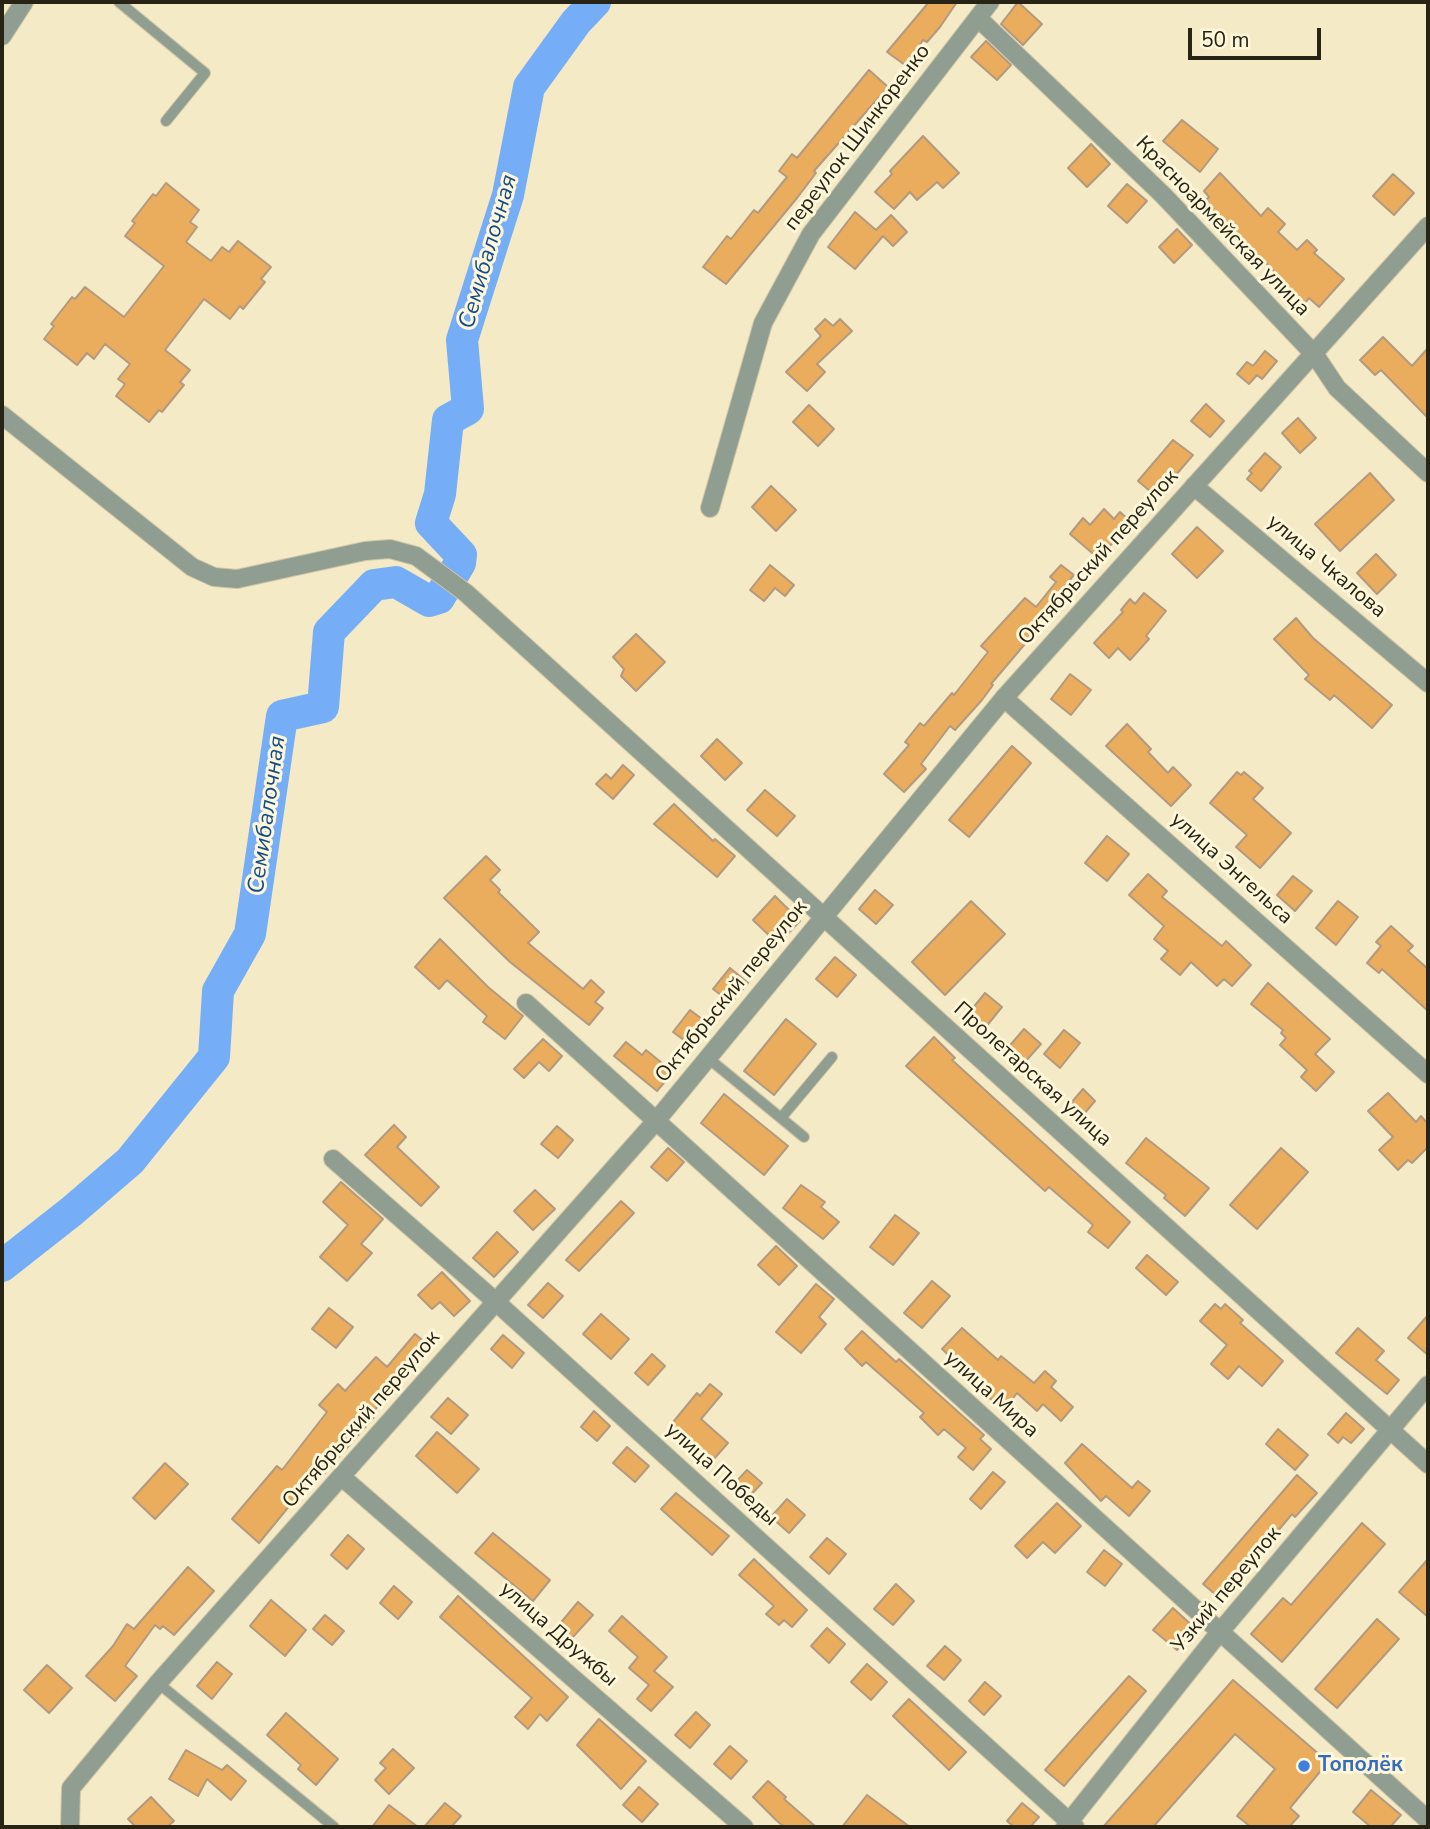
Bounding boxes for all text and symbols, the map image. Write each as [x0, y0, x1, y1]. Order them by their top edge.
scale bar [1192, 14, 1325, 58]
text: 50 m [1201, 26, 1250, 54]
street label: переулок Шинкоренко [780, 40, 936, 236]
street label: Красноармейская улица [1130, 132, 1314, 322]
water label: Семибалочная [454, 172, 524, 332]
street label: Октябрьский переулок [1014, 465, 1184, 651]
street label: улица Чкалова [1261, 510, 1391, 624]
water label: Семибалочная [243, 734, 293, 896]
street label: улица Энгельса [1165, 808, 1297, 930]
street label: Октябрьский переулок [651, 896, 813, 1088]
street label: Пролетарская улица [948, 997, 1116, 1153]
street label: Октябрьский переулок [278, 1326, 446, 1514]
street label: улица Мира [939, 1346, 1043, 1444]
street label: улица Победы [660, 1418, 782, 1532]
street label: Узкий переулок [1167, 1522, 1287, 1658]
street label: улица Дружбы [494, 1577, 622, 1693]
place label: Тополёк [1318, 1753, 1403, 1779]
marker: Тополёк [1296, 1758, 1312, 1774]

